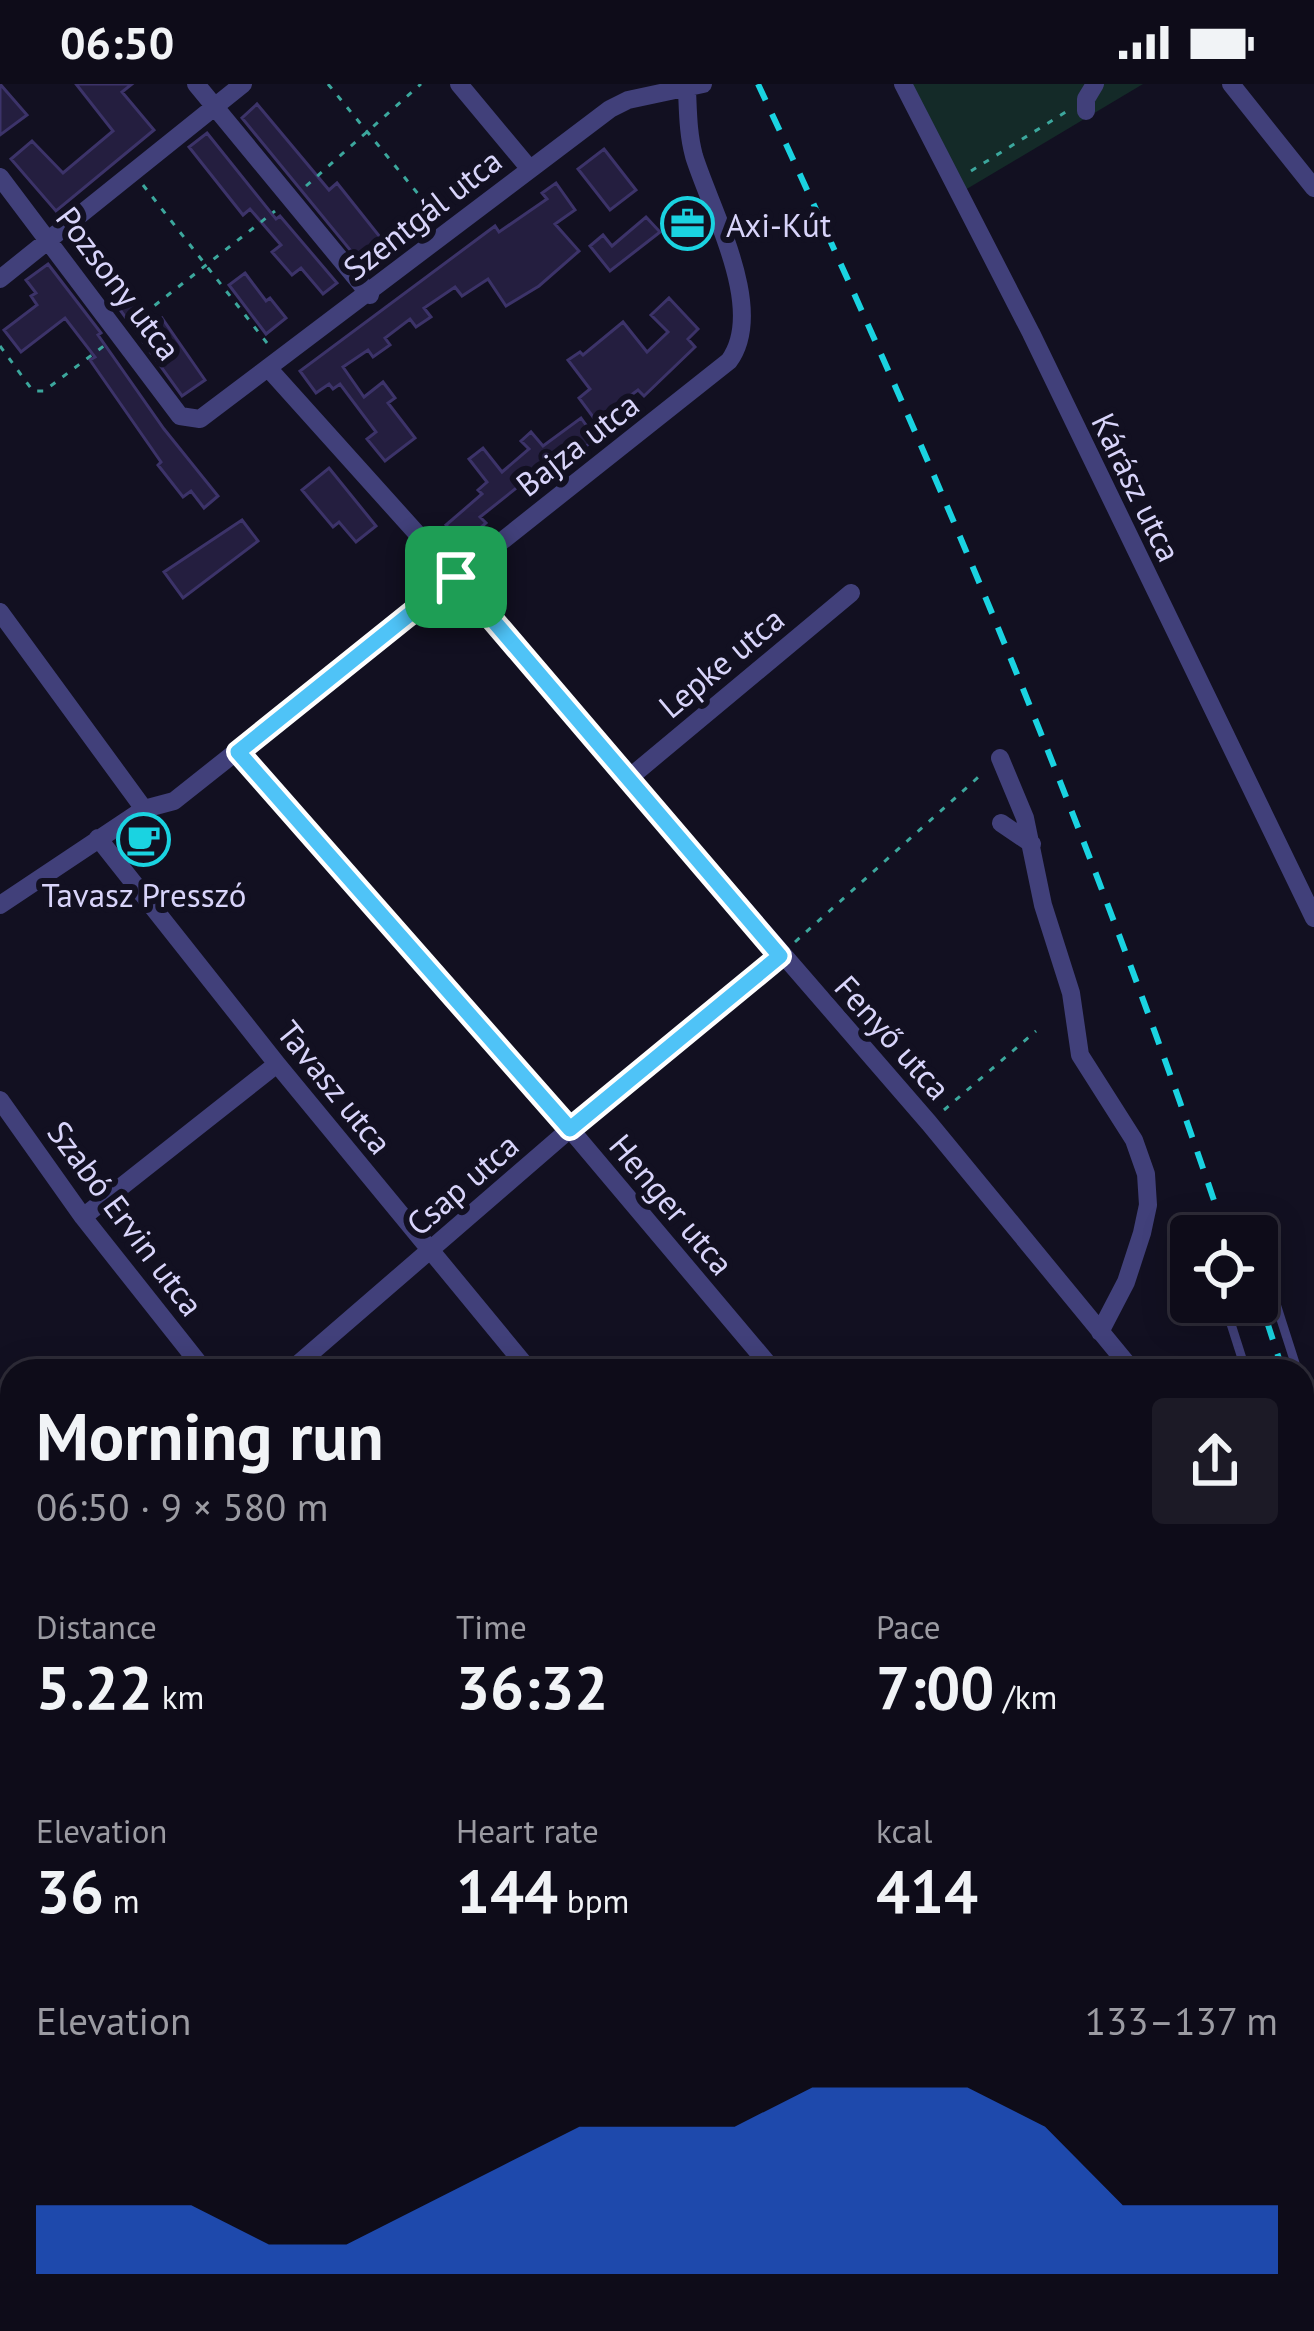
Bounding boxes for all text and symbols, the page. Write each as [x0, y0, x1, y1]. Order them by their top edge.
text: 06:50 [60, 13, 174, 71]
street label: Szentgál utca [334, 139, 510, 289]
office icon: Axi-Kút [659, 196, 715, 252]
street label: Pozsony utca [47, 198, 191, 368]
place label: Axi-Kút [726, 203, 831, 246]
street label: Bajza utca [507, 383, 647, 505]
street label: Kárász utca [1083, 405, 1191, 569]
pin [405, 526, 507, 628]
icon: arrive [423, 544, 489, 610]
street label: Lepke utca [649, 597, 793, 727]
cafe icon: Tavasz Presszó [116, 812, 172, 868]
place label: Tavasz Presszó [42, 873, 246, 916]
street label: Fenyő utca [826, 966, 960, 1108]
street label: Tavasz utca [268, 1011, 402, 1163]
street label: Szabó Ervin utca [39, 1112, 213, 1324]
street label: Csap utca [397, 1123, 527, 1245]
street label: Henger utca [600, 1125, 744, 1283]
map controls [1170, 1215, 1278, 1323]
button: locate [1170, 1215, 1278, 1323]
text: Morning run [36, 1393, 384, 1478]
button: share [1152, 1398, 1278, 1524]
text: 06:50 · 9 × 580 m [36, 1481, 328, 1532]
text: Distance [36, 1605, 157, 1648]
text: Time [456, 1605, 527, 1648]
text: Pace [876, 1605, 941, 1648]
text: 5.22 [36, 1648, 153, 1726]
text: 36:32 [456, 1648, 608, 1726]
text: 7:00 [876, 1648, 994, 1726]
text: km [153, 1675, 204, 1718]
text: /km [994, 1675, 1057, 1718]
text: Elevation [36, 1809, 167, 1852]
text: Heart rate [456, 1809, 599, 1852]
text: kcal [876, 1809, 932, 1852]
text: 36 [36, 1852, 104, 1930]
text: 144 [456, 1852, 558, 1930]
text: 414 [876, 1852, 978, 1930]
text: m [104, 1879, 140, 1922]
text: bpm [558, 1879, 629, 1922]
text: Elevation [36, 1995, 191, 2046]
text: 133–137 m [1085, 1995, 1278, 2046]

